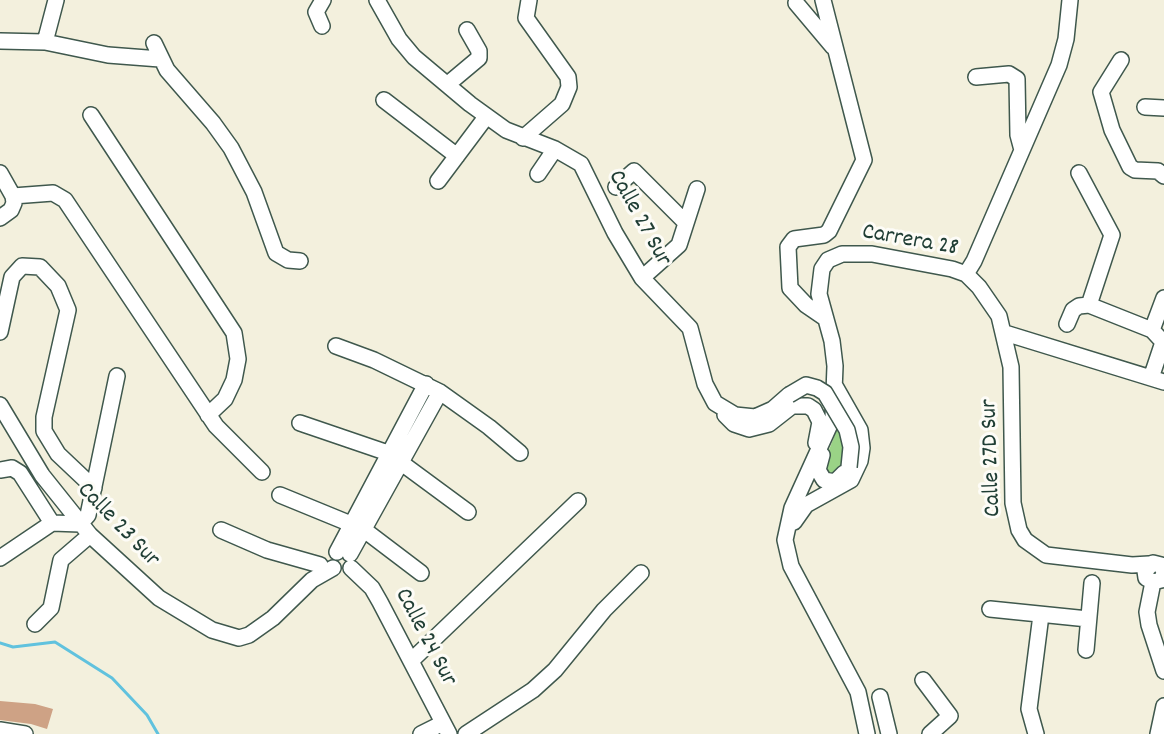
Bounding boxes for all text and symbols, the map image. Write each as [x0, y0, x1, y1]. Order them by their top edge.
street label: Calle 27 Sur [600, 166, 676, 272]
street label: Carrera 28 [860, 219, 960, 265]
street label: Calle 27D Sur [977, 399, 1009, 517]
street label: Calle 23 Sur [69, 477, 165, 575]
street label: Calle 24 Sur [386, 584, 462, 692]

